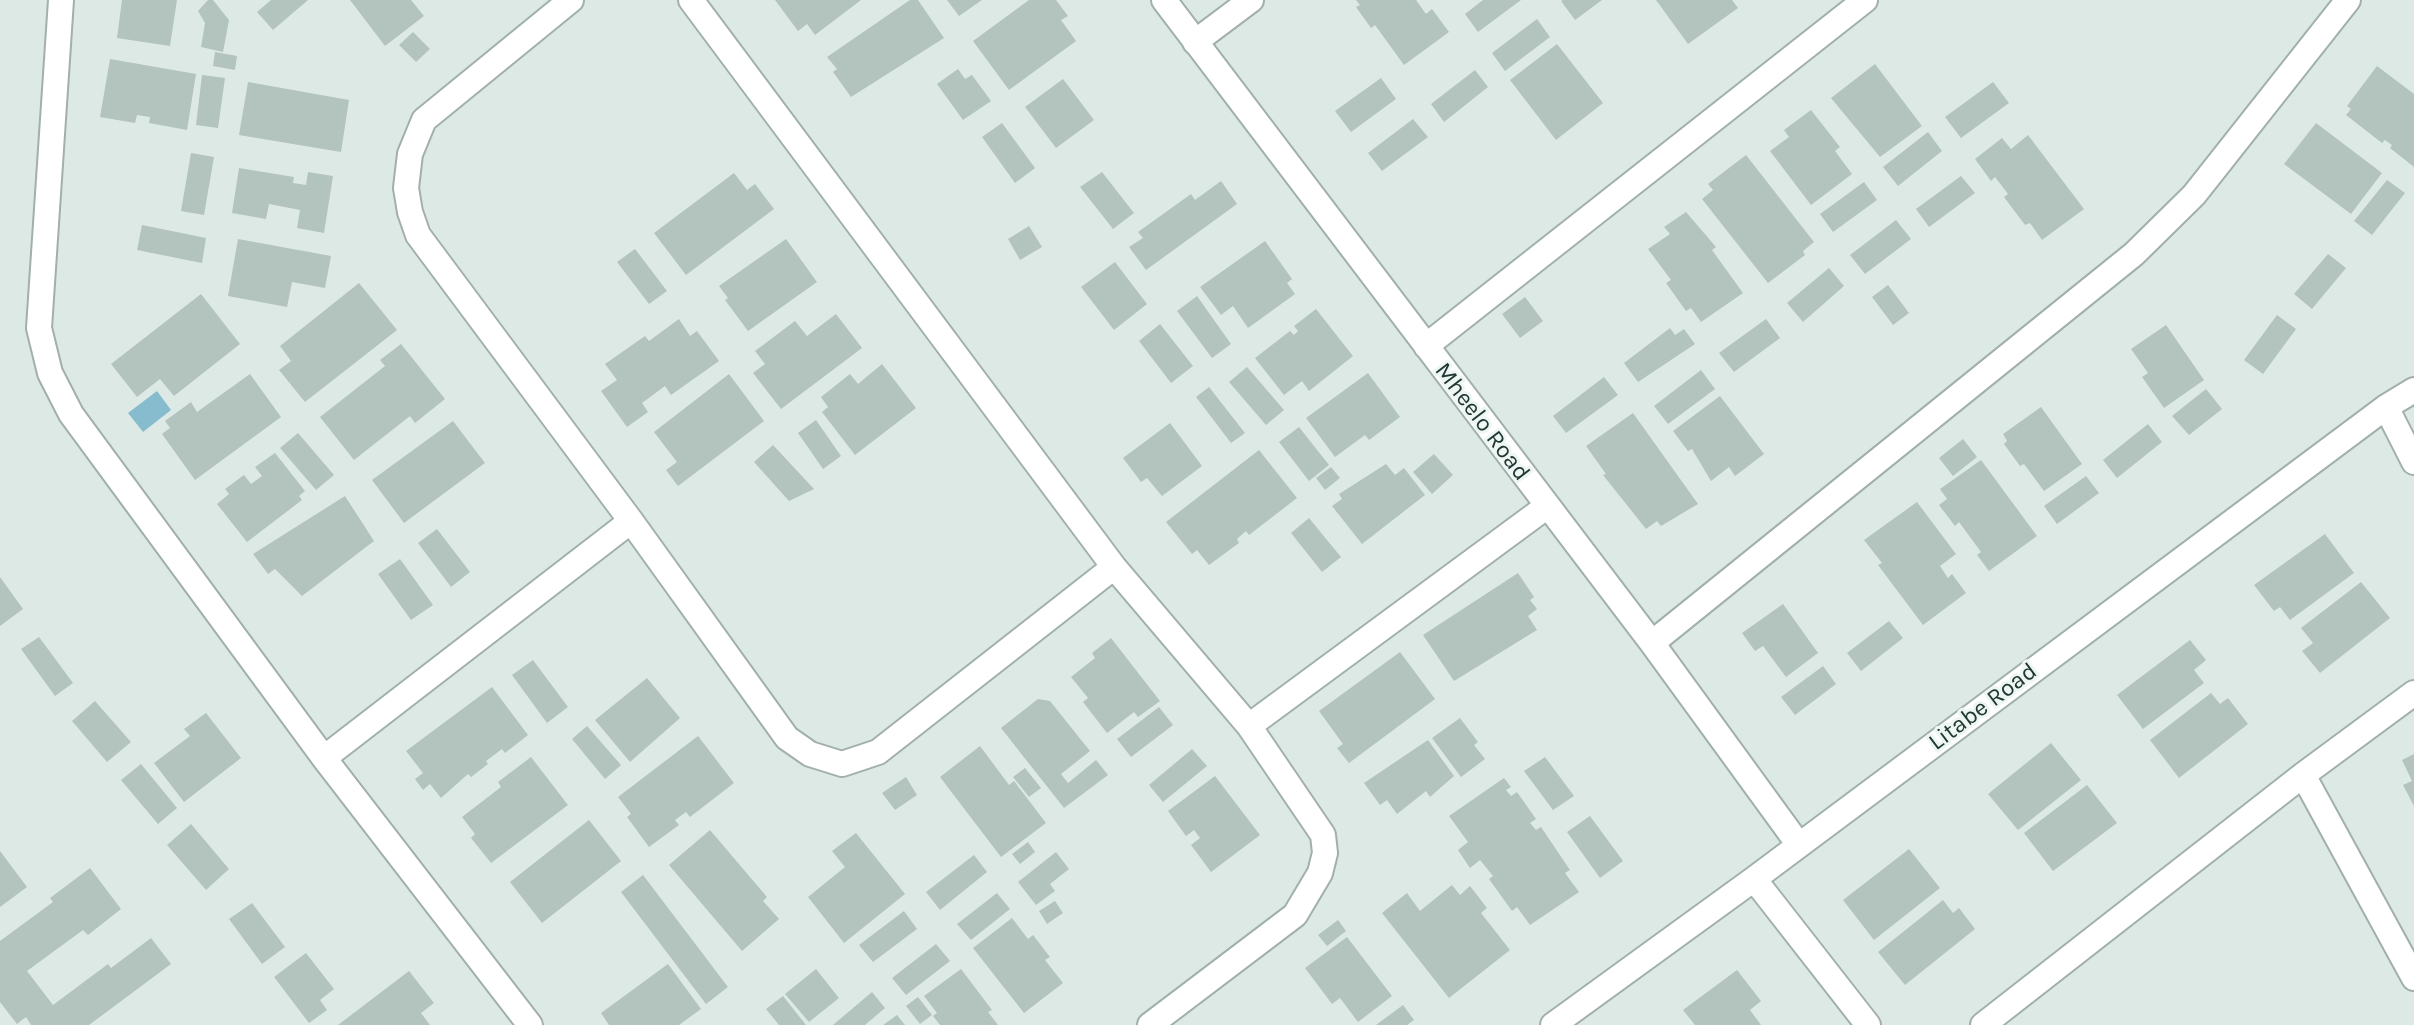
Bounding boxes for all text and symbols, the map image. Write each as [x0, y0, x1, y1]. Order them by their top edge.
street label: Mheelo Road [1428, 357, 1536, 487]
street label: Litabe Road [1923, 657, 2043, 757]

